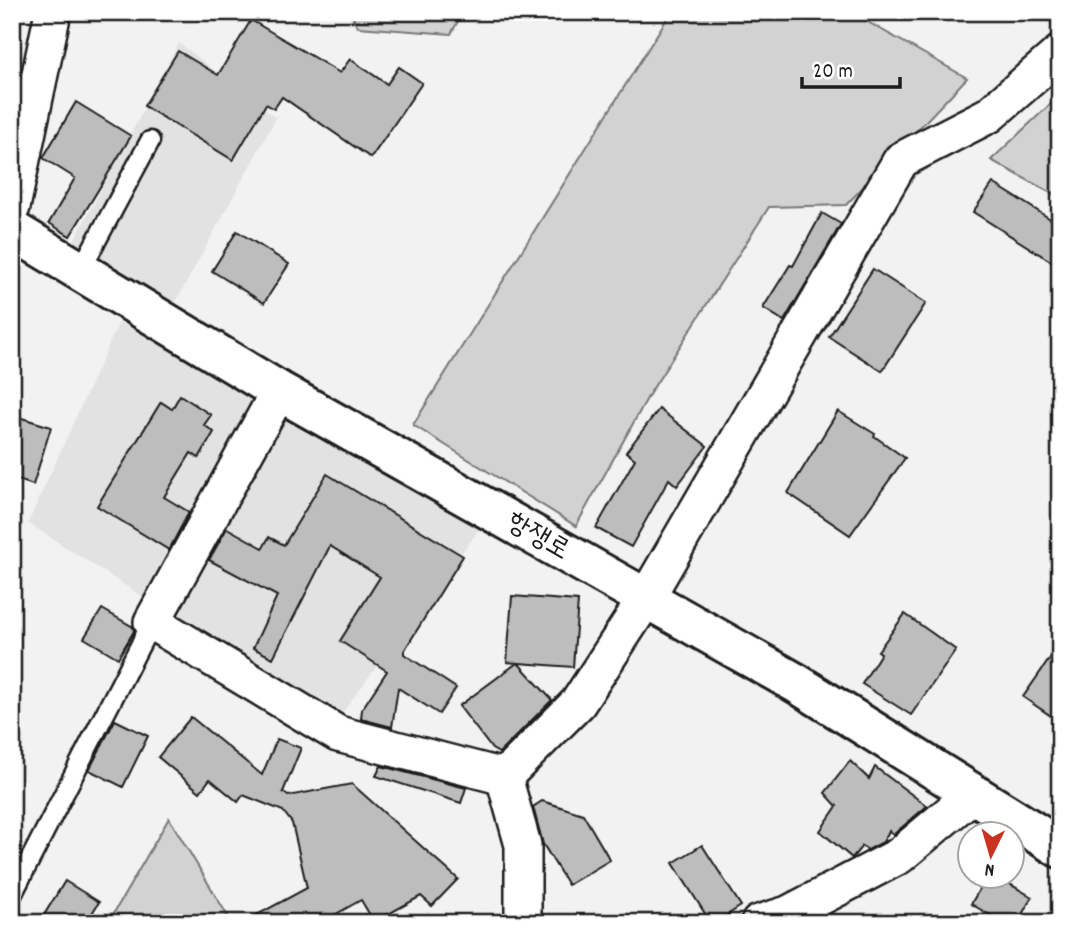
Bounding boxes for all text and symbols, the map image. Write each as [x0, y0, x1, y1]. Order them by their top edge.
scale bar [802, 46, 900, 90]
text: 20 m [813, 58, 853, 88]
street label: 항쟁로 [498, 504, 576, 572]
north arrow [956, 820, 1026, 890]
text: N [984, 855, 996, 882]

